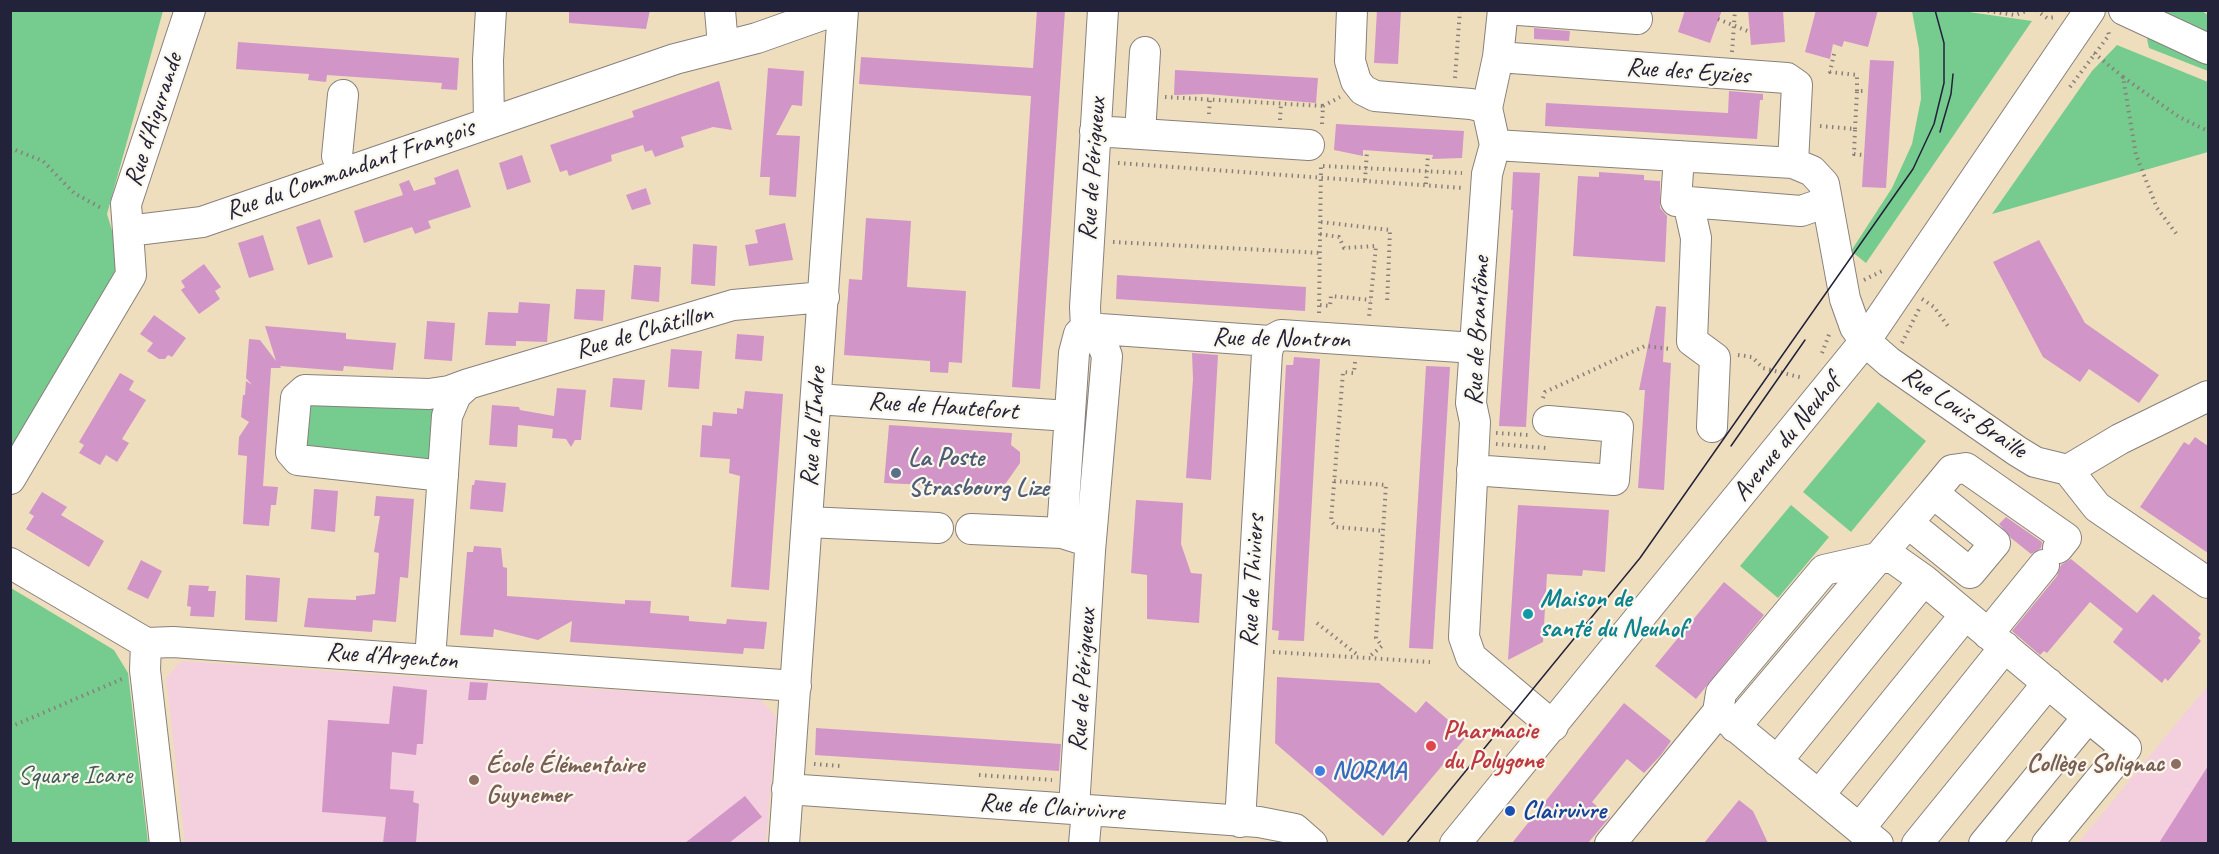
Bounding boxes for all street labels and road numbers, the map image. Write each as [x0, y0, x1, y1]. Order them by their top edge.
street label: Rue d'Aigurande [118, 50, 190, 190]
street label: Rue des Eyzies [1625, 52, 1751, 92]
street label: Rue de Périgueux [1072, 96, 1114, 242]
street label: Rue du Commandant François [222, 113, 478, 227]
street label: Rue de Brantôme [1459, 256, 1497, 406]
street label: Rue de Châtillon [572, 298, 716, 366]
street label: Rue de Nontron [1212, 322, 1350, 356]
street label: Rue Louis Braille [1896, 360, 2032, 466]
street label: Rue de l'Indre [794, 366, 834, 488]
street label: Avenue du Neuhof [1726, 368, 1848, 508]
street label: Rue de Hautefort [867, 386, 1019, 428]
street label: Rue de Thiviers [1234, 514, 1272, 648]
street label: Rue de Périgueux [1062, 607, 1104, 753]
street label: Rue d'Argenton [325, 637, 459, 677]
street label: Rue de Clairvivre [979, 787, 1125, 829]

